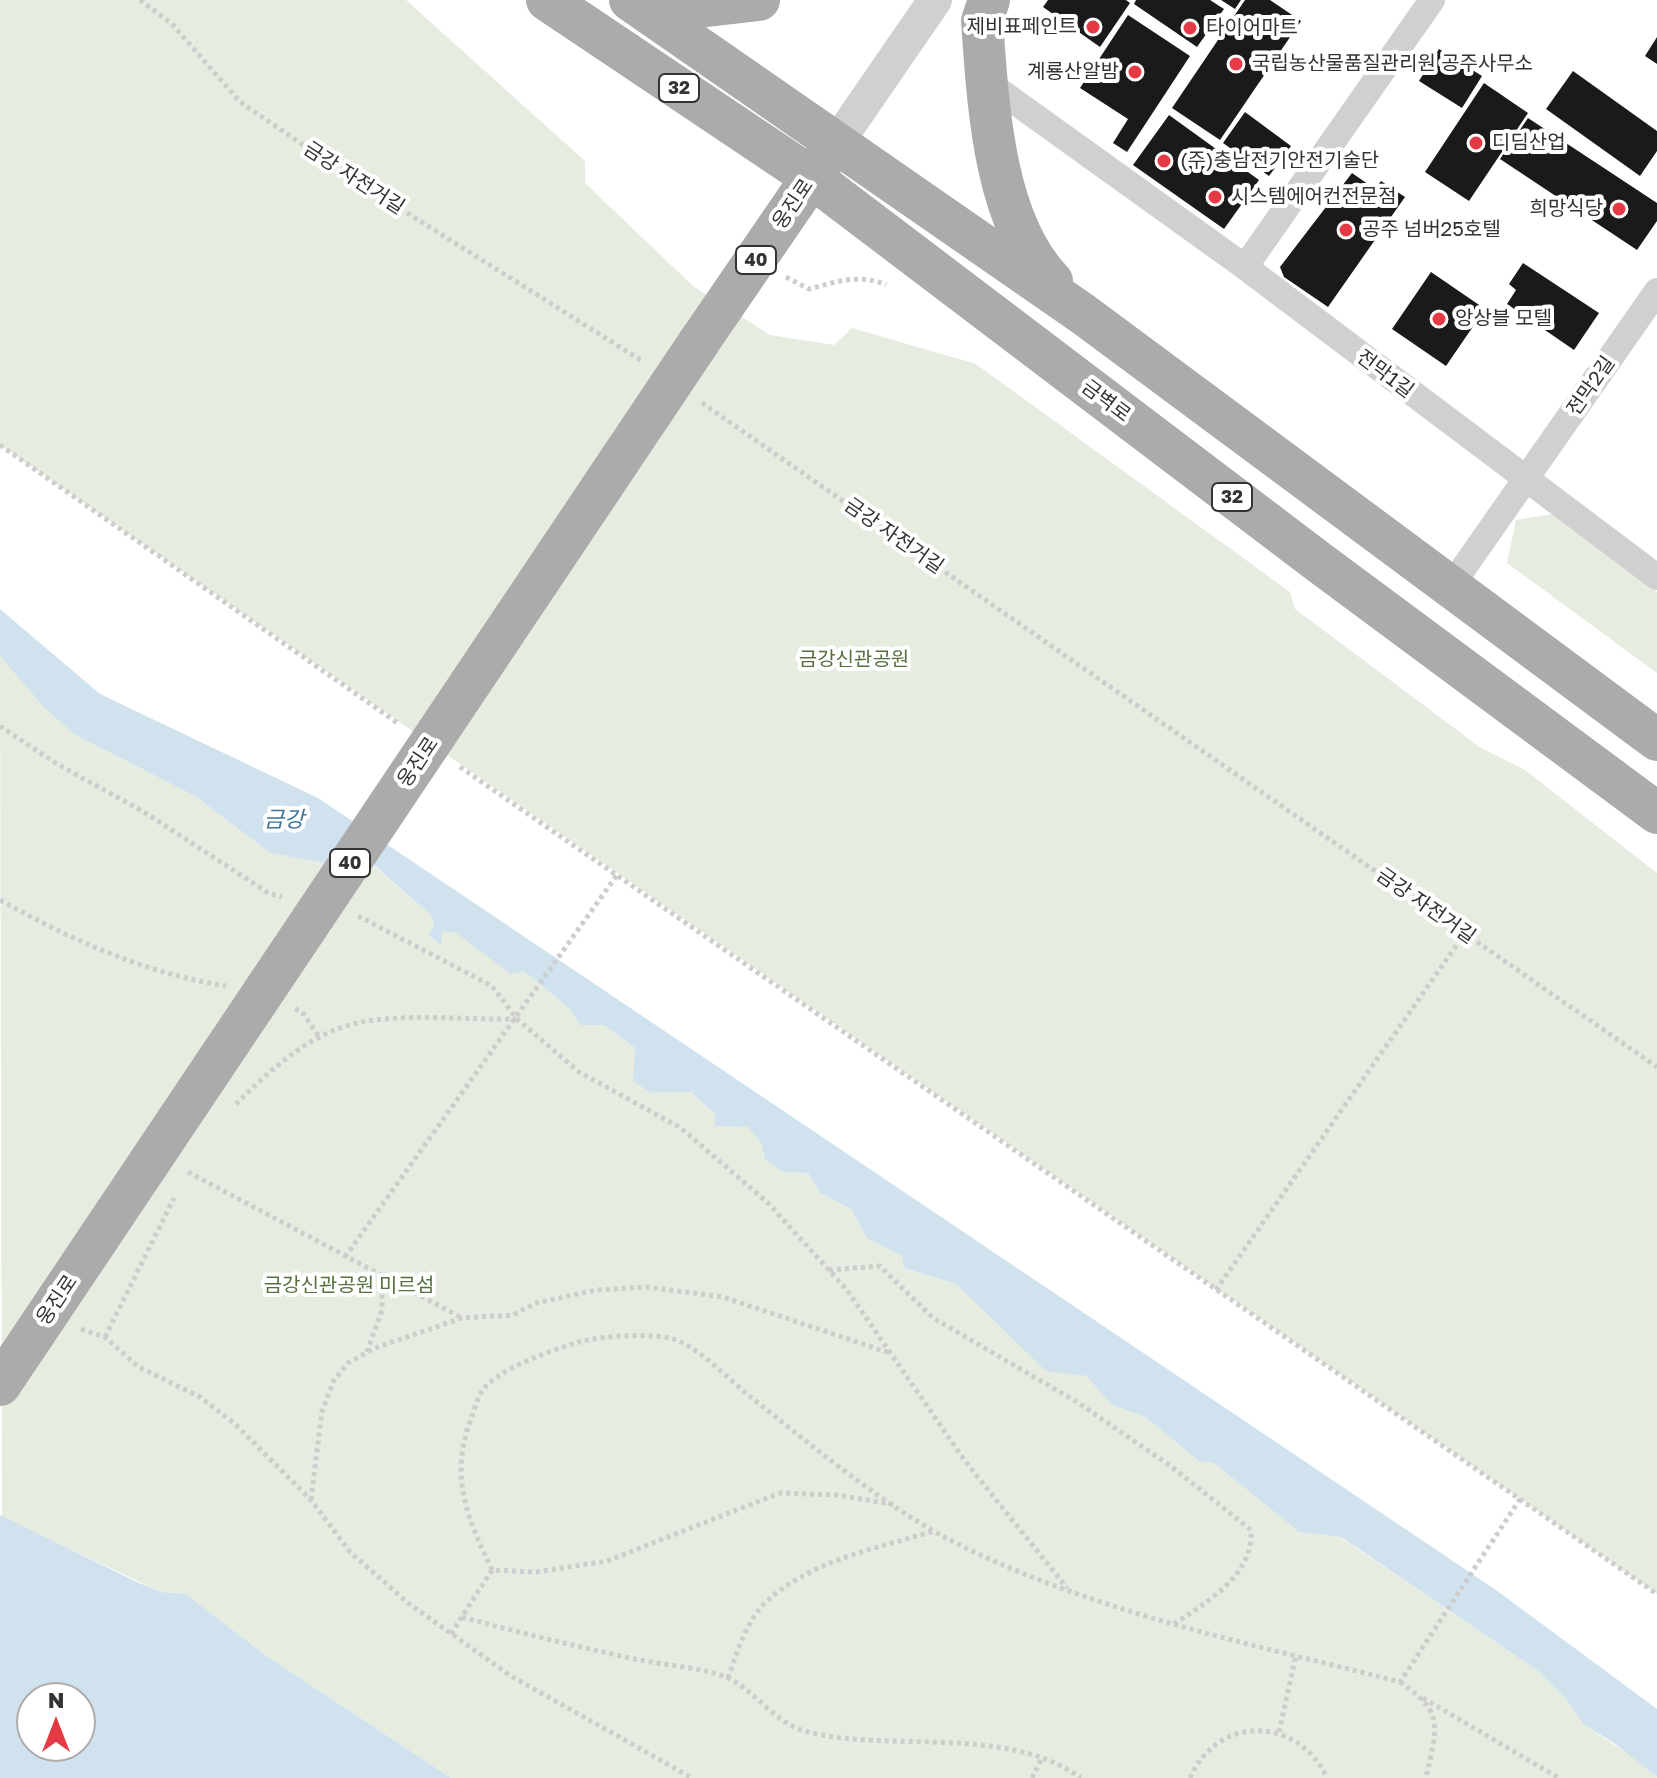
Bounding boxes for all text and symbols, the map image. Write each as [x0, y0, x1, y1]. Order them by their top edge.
place label: 제비표페인트 [967, 15, 1077, 39]
place label: 타이어마트 [1206, 16, 1298, 40]
marker: 제비표페인트 [1084, 18, 1102, 36]
marker: 타이어마트 [1181, 19, 1199, 37]
place label: 국립농산물품질관리원 공주사무소 [1252, 52, 1533, 76]
marker: 국립농산물품질관리원 공주사무소 [1227, 55, 1245, 73]
place label: 계룡산알밤 [1027, 60, 1119, 84]
marker: 계룡산알밤 [1126, 63, 1144, 81]
road number: 32 [659, 74, 699, 102]
place label: 디딤산업 [1492, 131, 1566, 155]
marker: 디딤산업 [1467, 134, 1485, 152]
street label: 금강 자전거길 [299, 137, 409, 219]
place label: (주)충남전기안전기술단 [1180, 149, 1379, 173]
marker: (주)충남전기안전기술단 [1155, 152, 1173, 170]
street label: 웅진로 [768, 174, 818, 234]
place label: 시스템에어컨전문점 [1231, 185, 1397, 209]
marker: 시스템에어컨전문점 [1206, 188, 1224, 206]
place label: 희망식당 [1529, 197, 1603, 221]
marker: 희망식당 [1610, 200, 1628, 218]
place label: 공주 넘버25호텔 [1362, 218, 1501, 242]
marker: 공주 넘버25호텔 [1337, 221, 1355, 239]
road number: 40 [736, 246, 776, 274]
place label: 앙상블 모텔 [1455, 307, 1552, 331]
marker: 앙상블 모텔 [1430, 310, 1448, 328]
street label: 전막1길 [1352, 345, 1418, 403]
street label: 전막2길 [1562, 352, 1620, 420]
street label: 금벽로 [1077, 375, 1135, 427]
road number: 32 [1212, 483, 1252, 511]
street label: 금강 자전거길 [840, 493, 948, 579]
park label: 금강신관공원 [799, 648, 909, 672]
street label: 웅진로 [393, 732, 443, 792]
water label: 금강 [264, 807, 304, 833]
road number: 40 [330, 849, 370, 877]
street label: 금강 자전거길 [1372, 863, 1480, 949]
street label: 웅진로 [32, 1270, 82, 1330]
park label: 금강신관공원 미르섬 [264, 1274, 434, 1298]
north arrow [16, 1682, 96, 1762]
text: N [48, 1686, 64, 1713]

